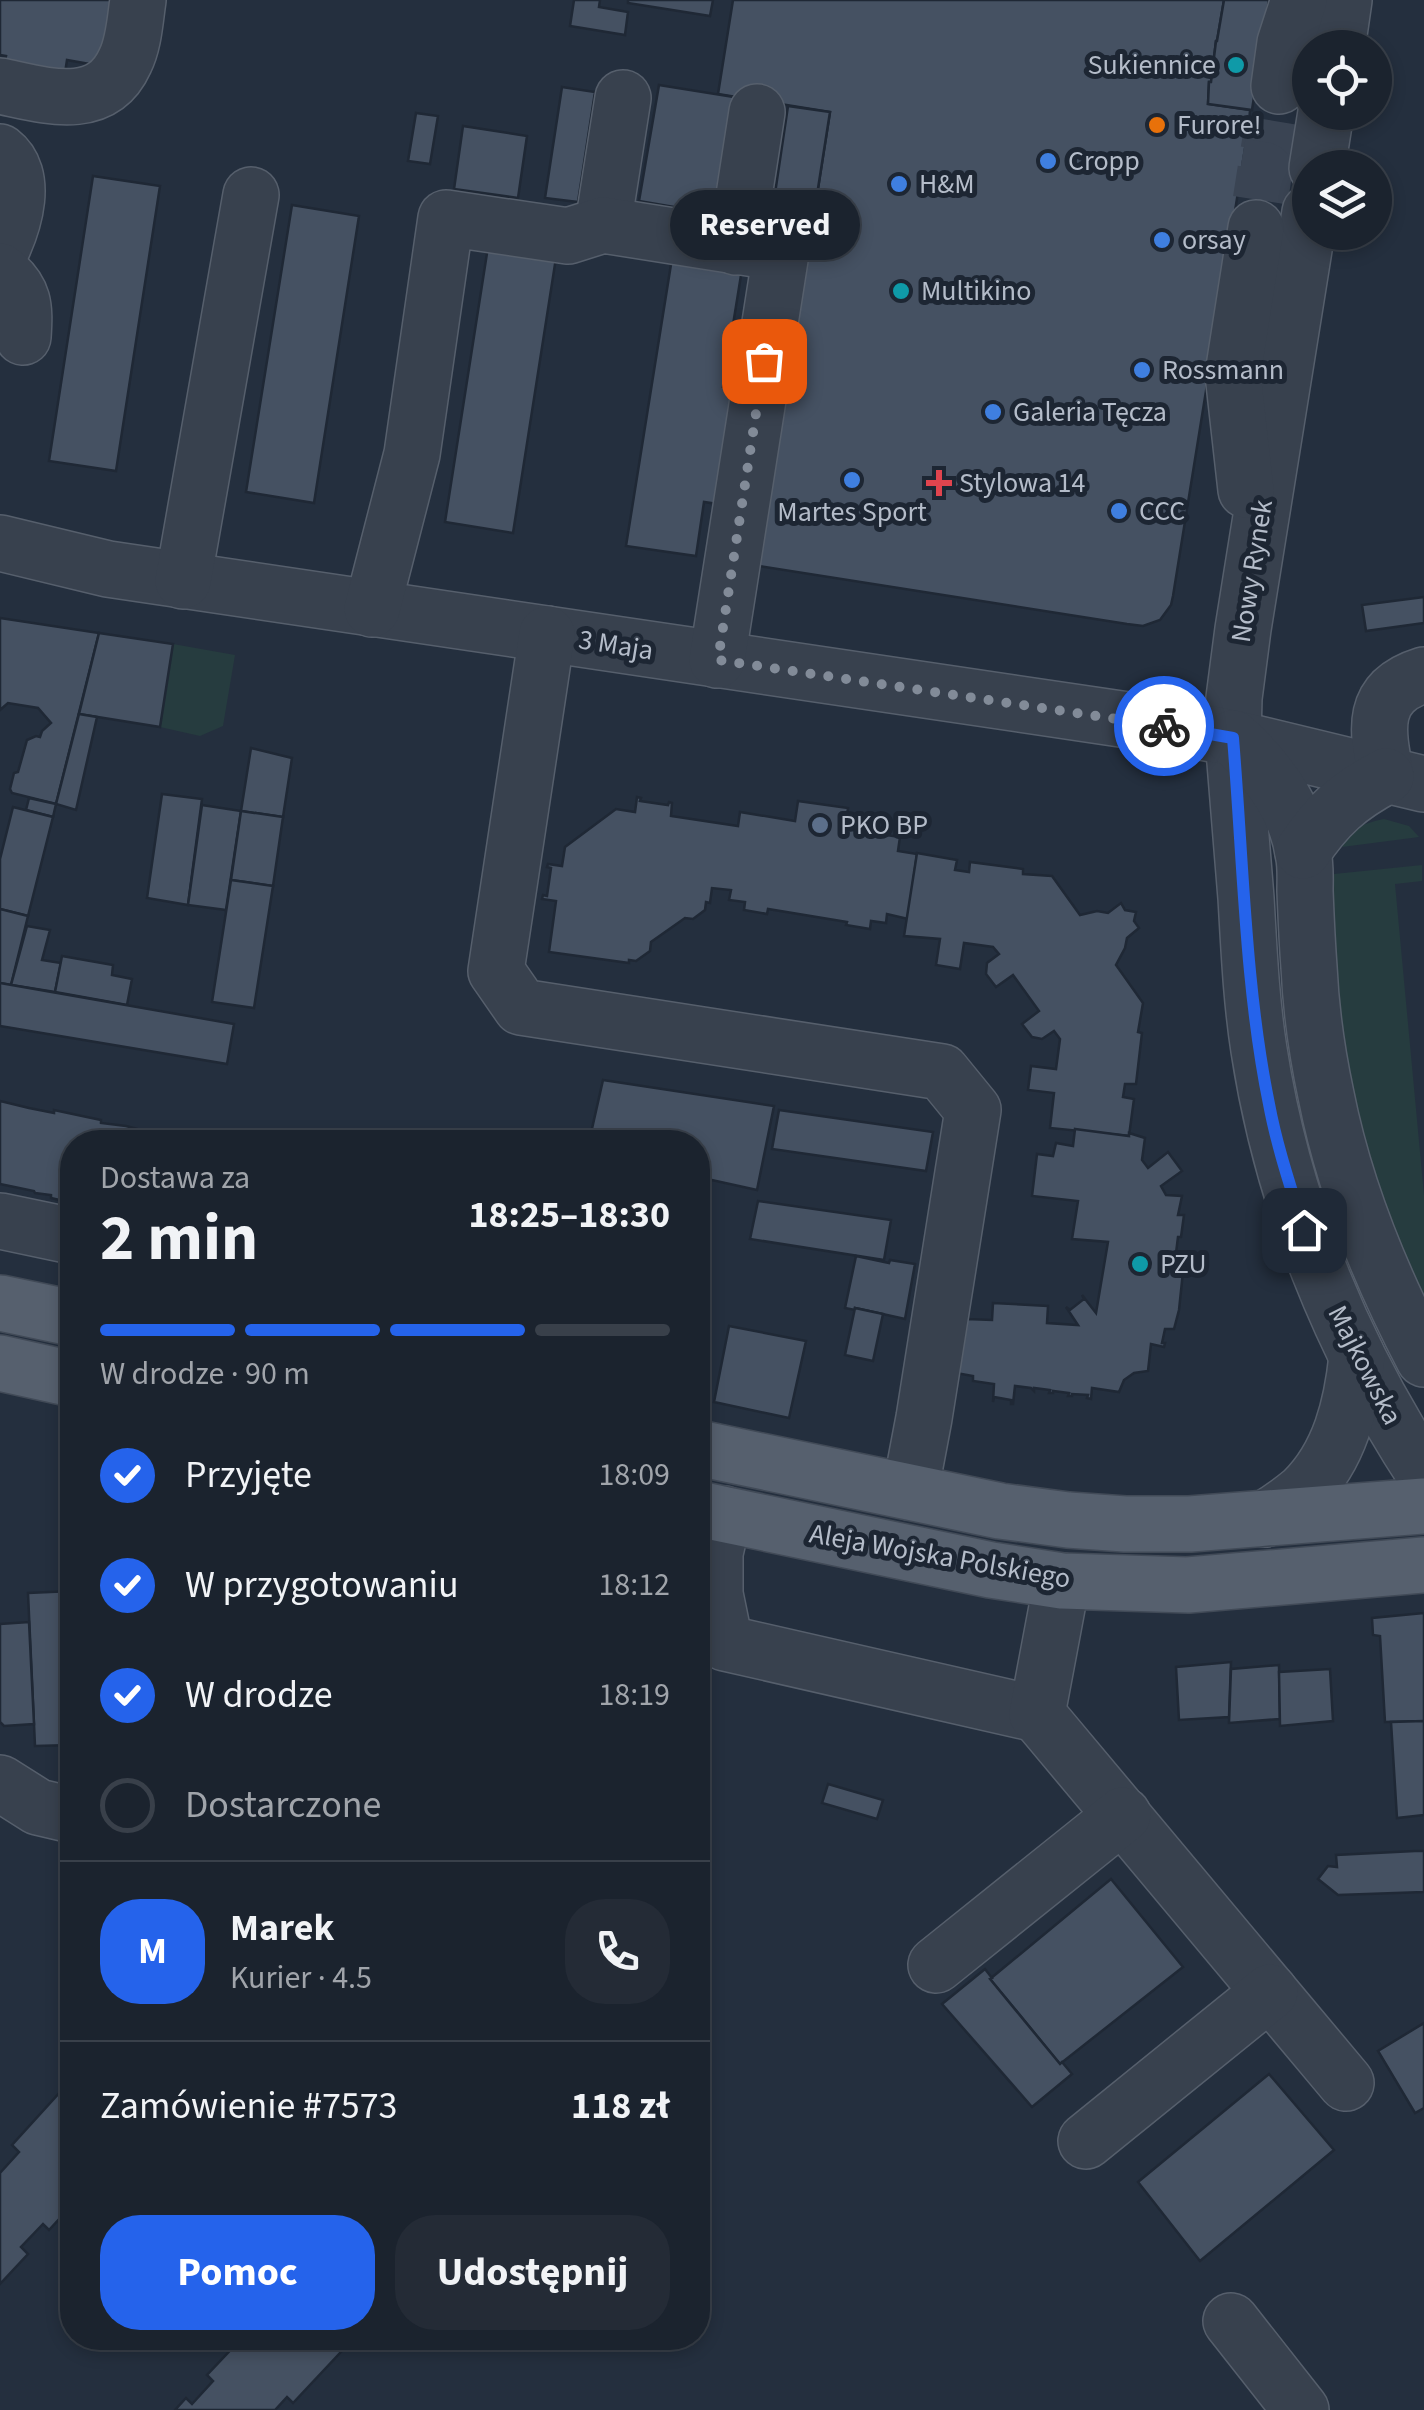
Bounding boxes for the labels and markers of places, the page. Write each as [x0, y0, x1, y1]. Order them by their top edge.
place label: Sukiennice [1088, 45, 1216, 85]
marker: Sukiennice [1225, 54, 1247, 76]
place label: Furore! [1177, 105, 1262, 145]
marker: Furore! [1146, 114, 1168, 136]
place label: Cropp [1068, 141, 1140, 181]
marker: Cropp [1037, 150, 1059, 172]
place label: H&M [919, 164, 975, 204]
marker: H&M [888, 173, 910, 195]
callout: Reserved [669, 191, 859, 261]
place label: orsay [1182, 220, 1246, 260]
marker: orsay [1151, 229, 1173, 251]
place label: Multikino [921, 271, 1031, 311]
marker: Multikino [890, 280, 912, 302]
pin [722, 319, 807, 404]
place label: Rossmann [1162, 350, 1284, 390]
marker: Rossmann [1131, 359, 1153, 381]
place label: Galeria Tęcza [1013, 392, 1167, 432]
marker: Galeria Tęcza [982, 401, 1004, 423]
place label: Stylowa 14 [959, 463, 1086, 503]
marker: Martes Sport [841, 469, 863, 491]
marker: Stylowa 14 [928, 472, 950, 494]
place label: CCC [1139, 491, 1185, 531]
place label: Martes Sport [777, 492, 927, 532]
marker: CCC [1108, 500, 1130, 522]
place label: PKO BP [840, 805, 928, 845]
marker: PKO BP [809, 814, 831, 836]
pin [1262, 1188, 1347, 1273]
place label: PZU [1160, 1244, 1207, 1284]
marker: PZU [1129, 1253, 1151, 1275]

